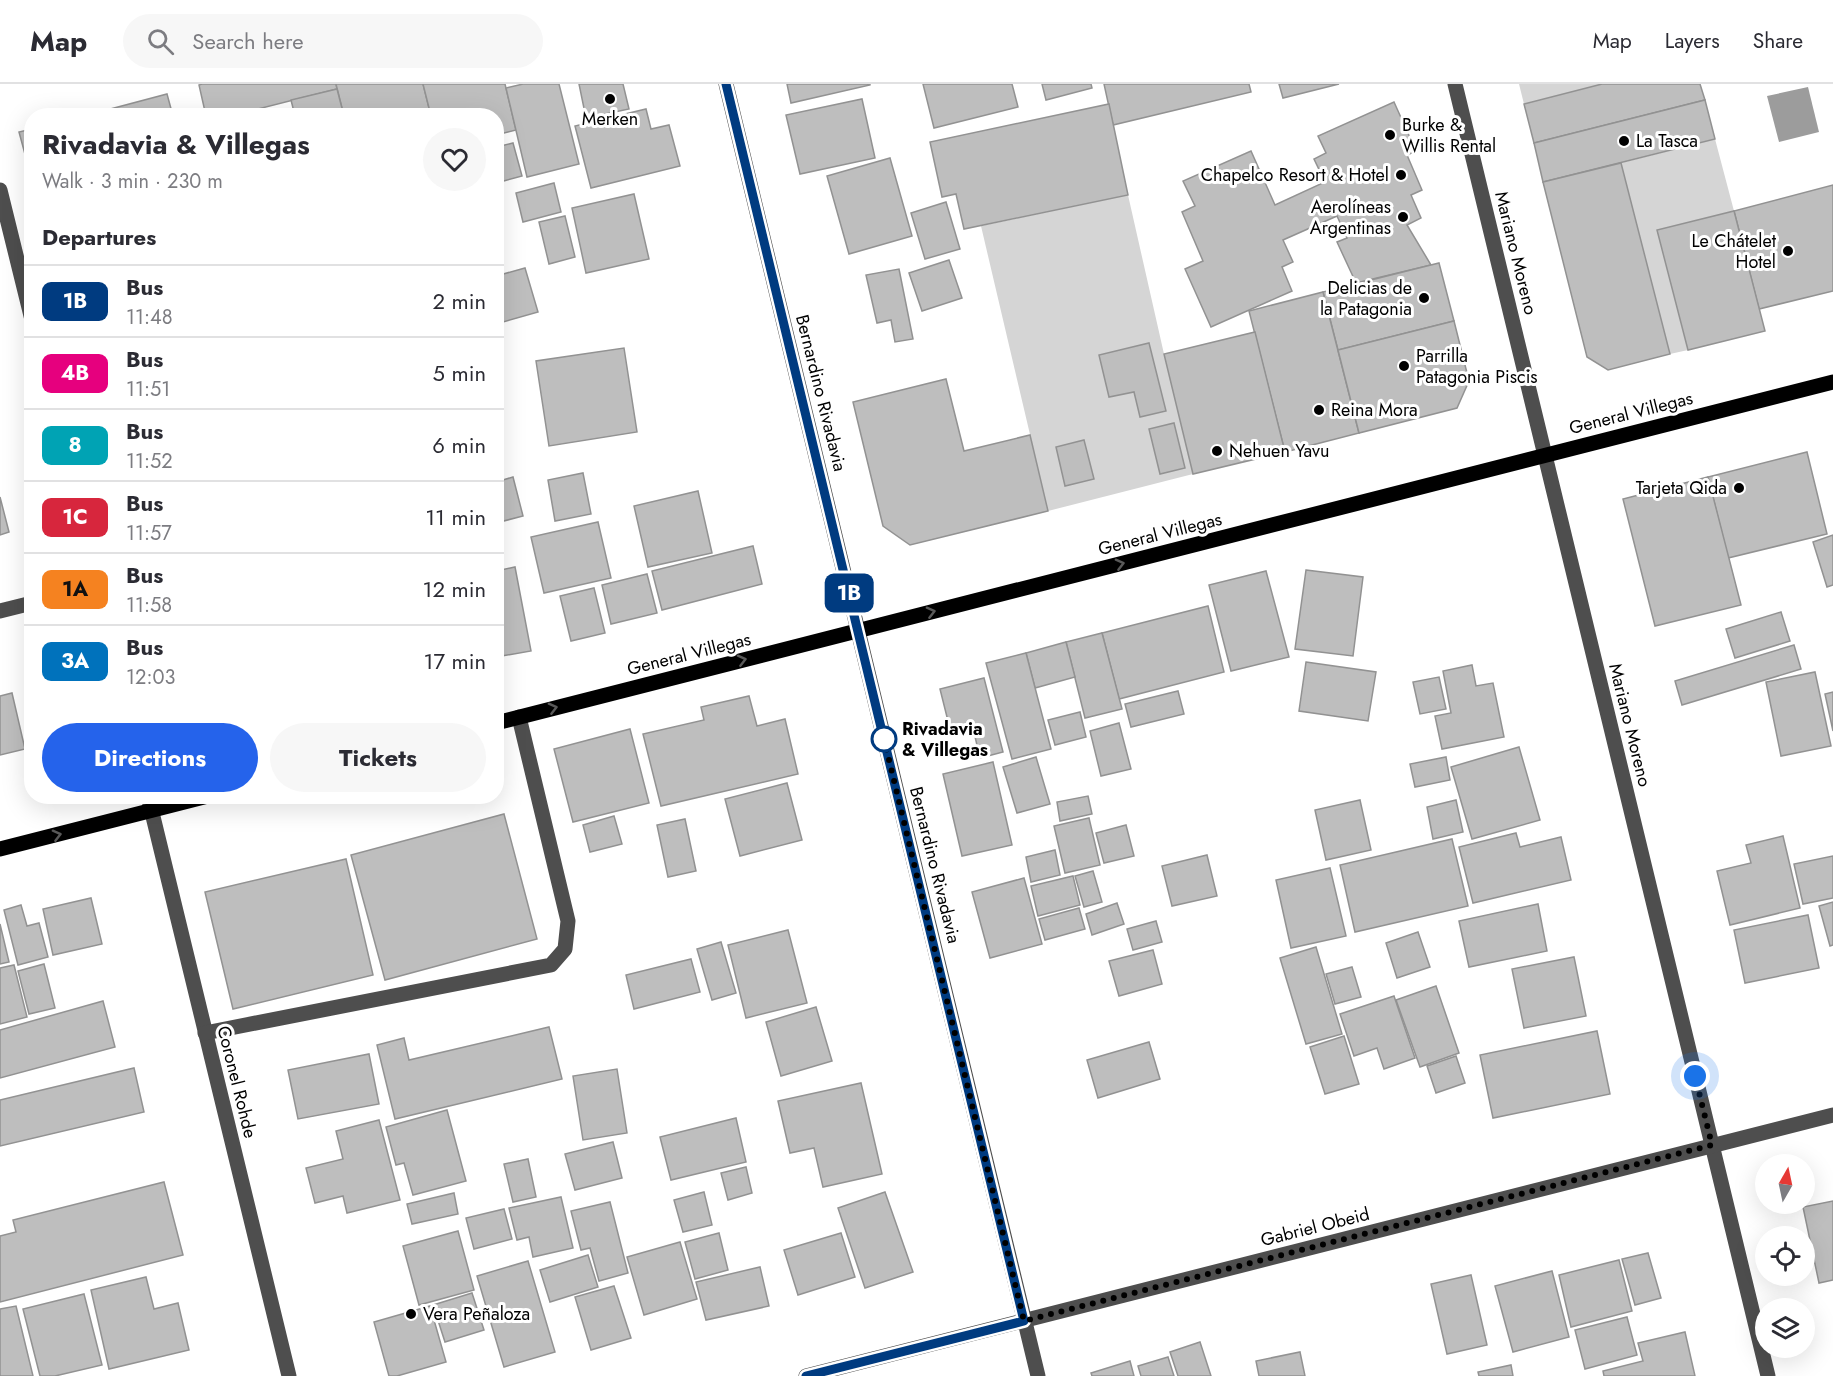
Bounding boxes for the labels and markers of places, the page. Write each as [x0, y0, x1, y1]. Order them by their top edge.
marker: Merken [603, 92, 617, 106]
place label: Merken [582, 106, 638, 132]
place label: Burke & Willis Rental [1402, 112, 1496, 159]
marker: Burke & Willis Rental [1383, 128, 1397, 142]
place label: La Tasca [1636, 128, 1698, 154]
marker: La Tasca [1617, 134, 1631, 148]
place label: Chapelco Resort & Hotel [1201, 162, 1389, 188]
marker: Chapelco Resort & Hotel [1394, 168, 1408, 182]
place label: Aerolíneas Argentinas [1310, 194, 1391, 241]
marker: Aerolíneas Argentinas [1396, 210, 1410, 224]
place label: Le Chátelet Hotel [1691, 228, 1777, 275]
marker: Le Chátelet Hotel [1781, 244, 1795, 258]
place label: Delicias de la Patagonia [1320, 275, 1412, 322]
marker: Delicias de la Patagonia [1417, 291, 1431, 305]
place label: Parrilla Patagonia Piscis [1416, 343, 1538, 390]
marker: Parrilla Patagonia Piscis [1397, 359, 1411, 373]
place label: Reina Mora [1331, 397, 1418, 423]
marker: Reina Mora [1312, 403, 1326, 417]
place label: Nehuen Yavu [1229, 438, 1329, 464]
marker: Nehuen Yavu [1210, 444, 1224, 458]
place label: Tarjeta Qida [1636, 475, 1727, 501]
marker: Tarjeta Qida [1732, 481, 1746, 495]
place label: Rivadavia & Villegas [902, 716, 988, 763]
marker: Rivadavia & Villegas [871, 726, 897, 752]
place label: Vera Peñaloza [423, 1301, 530, 1327]
marker: Vera Peñaloza [404, 1307, 418, 1321]

